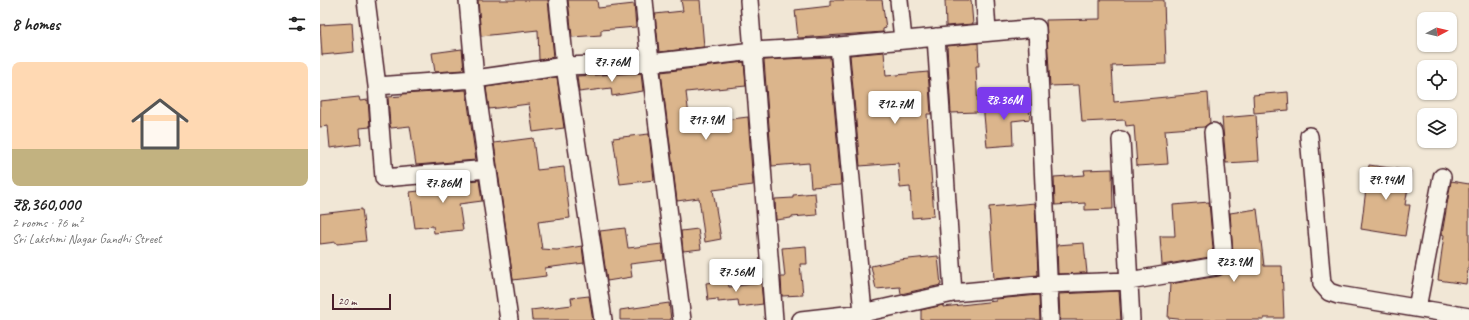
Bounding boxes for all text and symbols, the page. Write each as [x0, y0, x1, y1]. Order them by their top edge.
north arrow [1417, 12, 1457, 52]
map controls [1417, 12, 1457, 148]
icon: filters [286, 13, 308, 35]
text: 8 homes [12, 14, 60, 35]
pin: ₹7.76M [579, 49, 645, 83]
text: ₹7.76M [594, 54, 630, 70]
button: locate [1417, 60, 1457, 100]
pin: ₹8.36M [971, 87, 1037, 121]
icon: home [124, 88, 196, 160]
pin: ₹12.7M [862, 91, 928, 125]
text: ₹8.36M [986, 92, 1022, 108]
text: ₹12.7M [877, 96, 913, 112]
pin: ₹17.9M [673, 107, 739, 141]
button: layers [1417, 108, 1457, 148]
text: ₹17.9M [688, 112, 724, 128]
pin: ₹9.94M [1353, 167, 1419, 201]
pin: ₹7.86M [410, 170, 476, 204]
text: ₹9.94M [1368, 172, 1404, 188]
text: ₹7.86M [425, 175, 461, 191]
text: ₹8,360,000 [12, 194, 80, 215]
text: 2 rooms · 76 m² [12, 215, 82, 231]
text: Sri Lakshmi Nagar Gandhi Street [12, 231, 162, 247]
pin: ₹23.9M [1201, 249, 1267, 283]
text: ₹23.9M [1216, 254, 1252, 270]
pin: ₹7.56M [703, 259, 769, 293]
text: ₹7.56M [718, 264, 754, 280]
scale bar [332, 292, 391, 311]
text: 20 m [338, 294, 357, 308]

